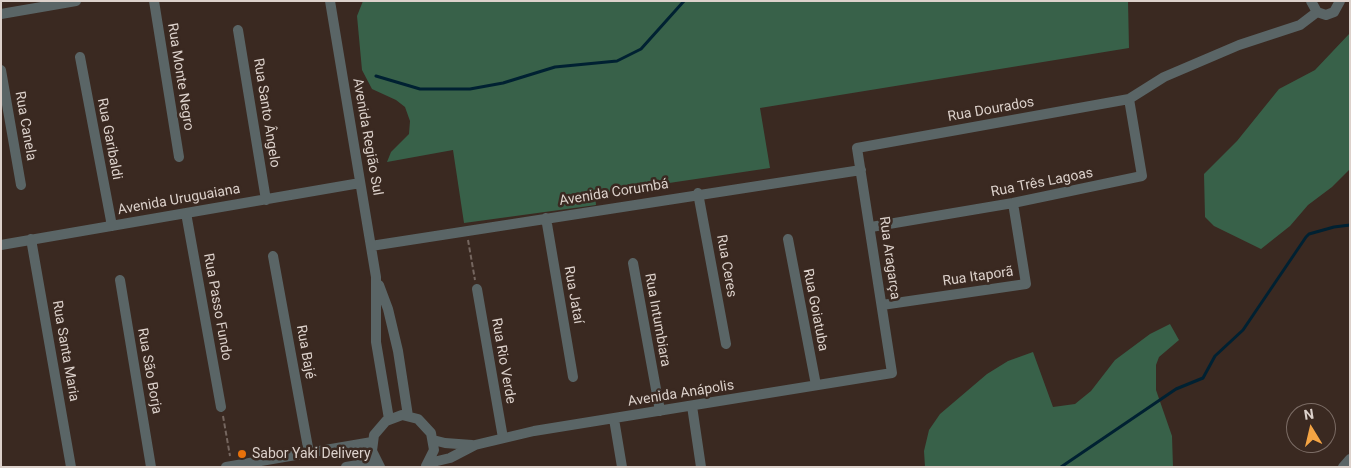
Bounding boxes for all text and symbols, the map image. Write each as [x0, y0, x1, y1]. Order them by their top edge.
street label: Rua Monte Negro [163, 22, 197, 132]
street label: Rua Santo Ângelo [249, 57, 283, 169]
street label: Avenida Região Sul [348, 77, 386, 197]
street label: Rua Canela [11, 90, 39, 162]
street label: Rua Dourados [946, 94, 1036, 126]
street label: Rua Garibaldi [93, 97, 125, 181]
street label: Rua Três Lagoas [989, 165, 1095, 201]
street label: Avenida Corumbá [558, 176, 670, 210]
street label: Avenida Uruguaiana [116, 181, 242, 219]
street label: Rua Aragarça [875, 215, 903, 301]
street label: Rua Ceres [712, 233, 740, 299]
street label: Rua Passo Fundo [199, 252, 235, 362]
street label: Rua Itaporã [941, 264, 1015, 290]
street label: Rua Jataí [560, 265, 586, 325]
street label: Rua Goiatuba [799, 267, 831, 353]
street label: Rua Intumbiara [641, 272, 673, 368]
street label: Rua Santa Maria [48, 299, 82, 403]
street label: Rua Rio Verde [487, 317, 519, 405]
street label: Rua Bajé [292, 324, 318, 380]
street label: Rua São Borja [133, 327, 165, 415]
street label: Avenida Anápolis [627, 377, 735, 411]
north arrow [1286, 403, 1336, 453]
text: N [1303, 405, 1315, 423]
place label: Sabor Yaki Delivery [252, 446, 371, 462]
marker: Sabor Yaki Delivery [236, 448, 248, 460]

